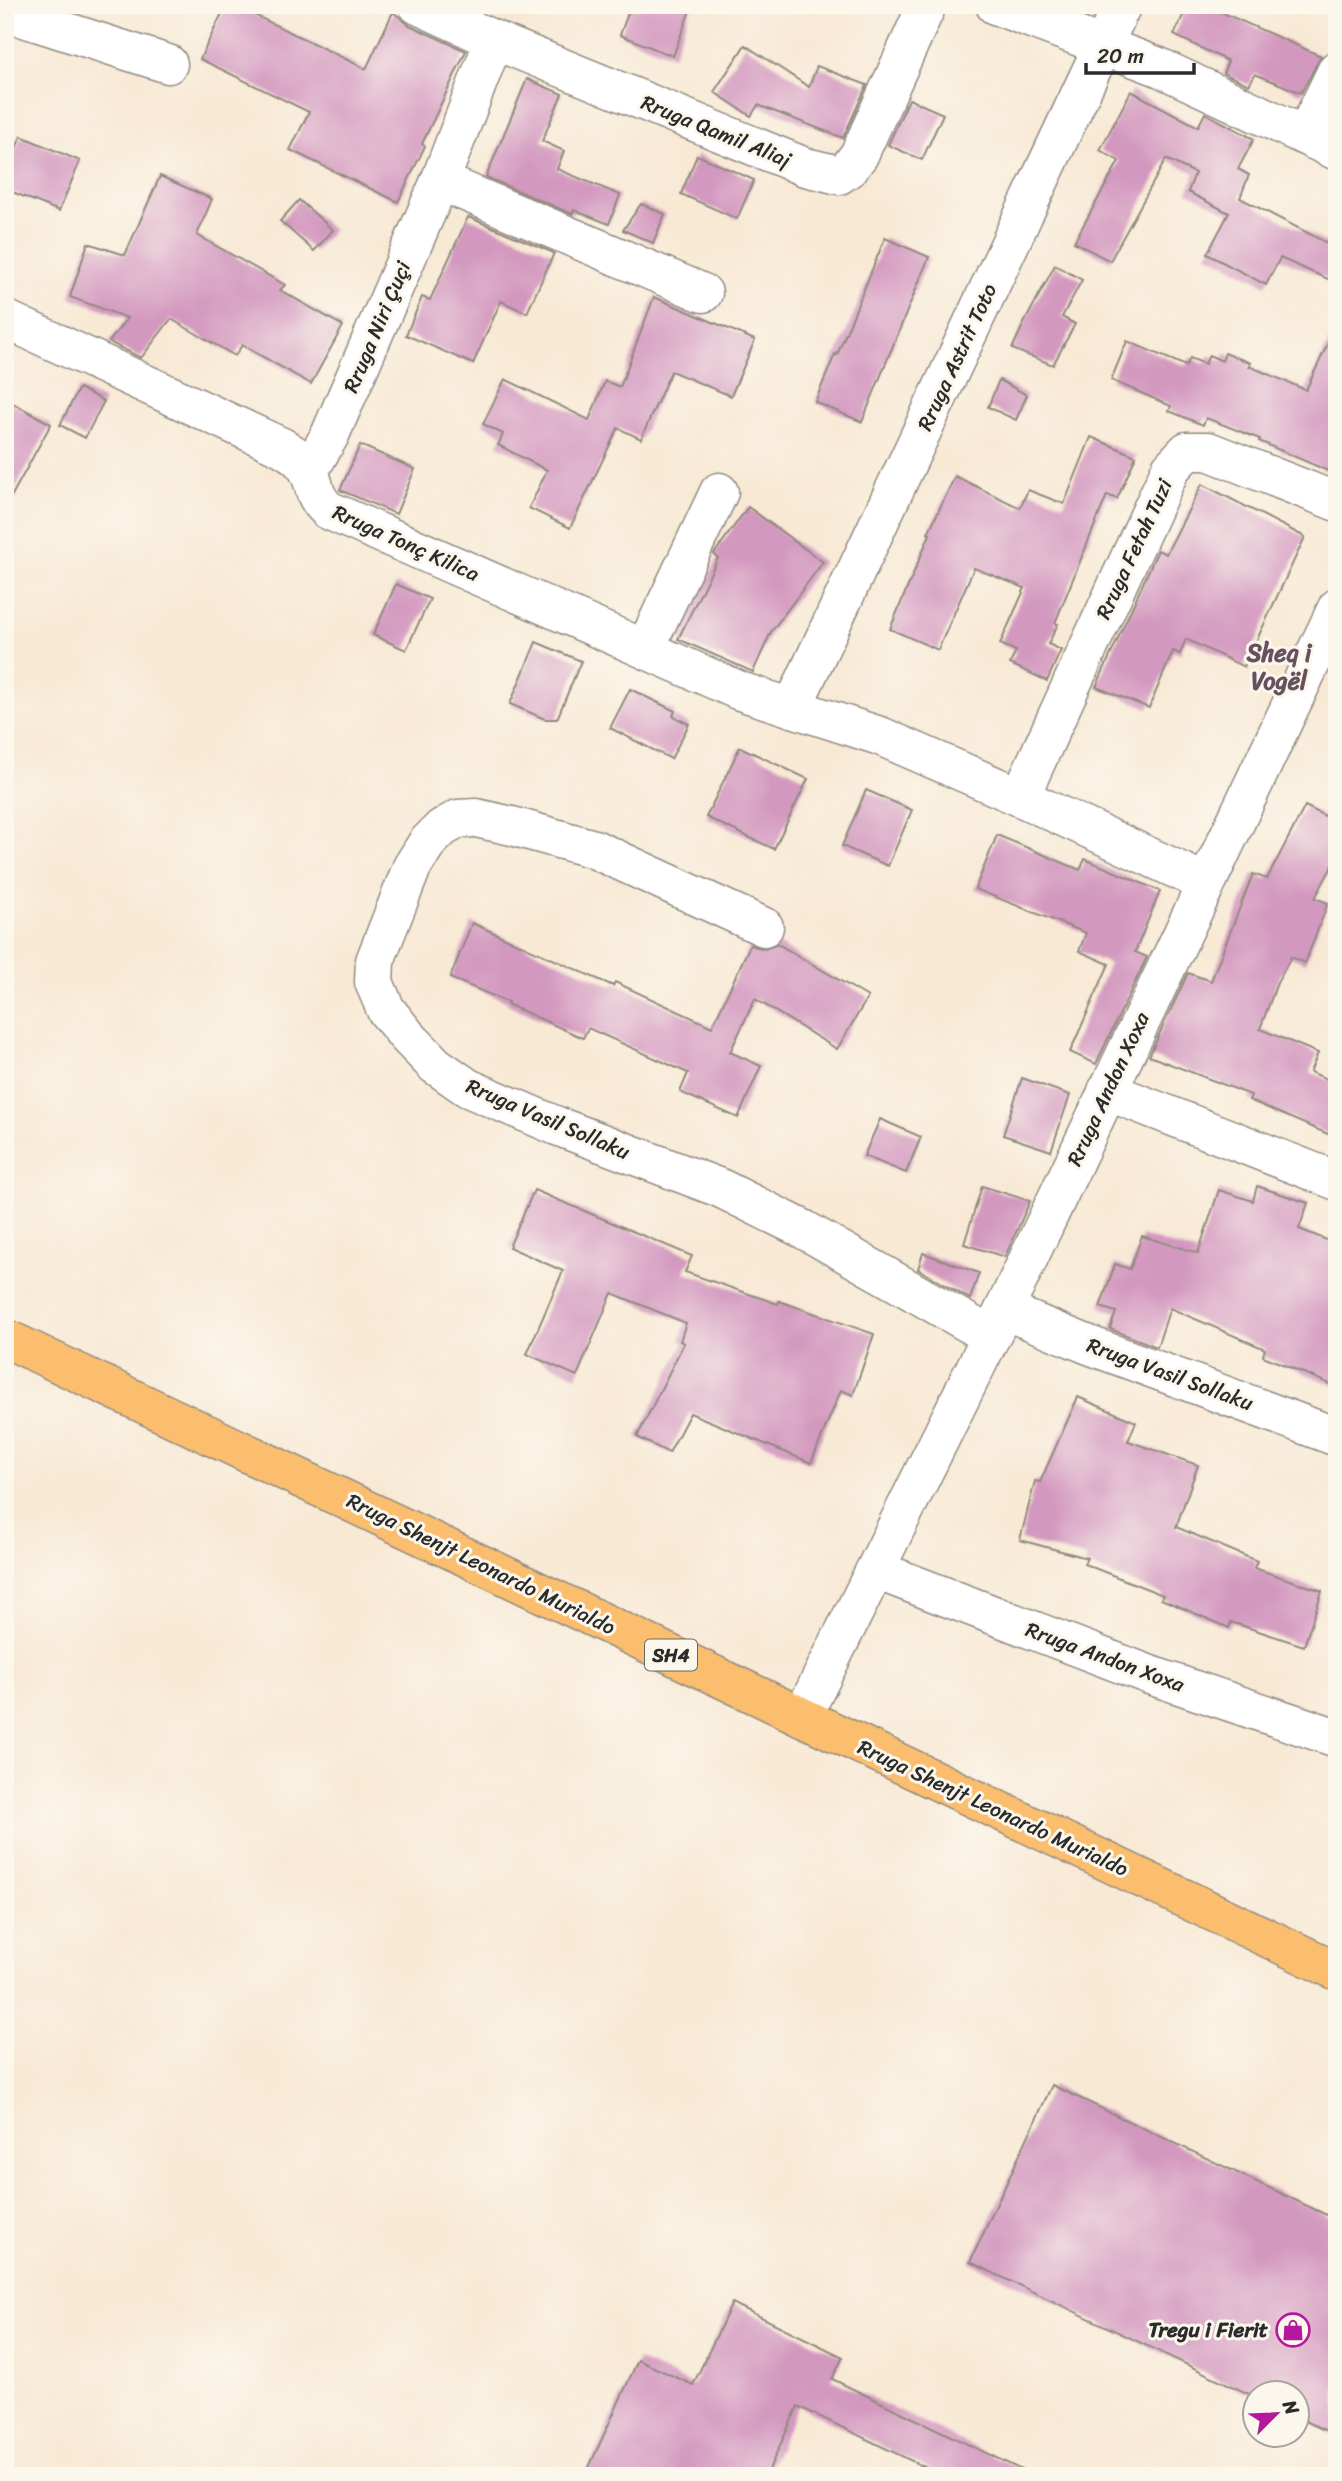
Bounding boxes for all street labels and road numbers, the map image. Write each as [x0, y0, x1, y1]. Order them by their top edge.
street label: Rruga Qamil Aliaj [635, 84, 798, 179]
street label: Rruga Niri Çuçi [332, 254, 422, 399]
street label: Rruga Astrit Toto [906, 276, 1008, 437]
street label: Rruga Fetah Tuzi [1085, 471, 1184, 626]
street label: Rruga Tonç Kilica [326, 494, 486, 593]
street label: Rruga Andon Xoxa [1056, 1005, 1161, 1173]
street label: Rruga Vasil Sollaku [460, 1067, 637, 1171]
street label: Rruga Vasil Sollaku [1081, 1326, 1259, 1422]
street label: Rruga Shenjt Leonardo Murialdo [340, 1482, 622, 1646]
street label: Rruga Andon Xoxa [1020, 1611, 1190, 1703]
road number: SH4 [645, 1639, 697, 1670]
street label: Rruga Shenjt Leonardo Murialdo [851, 1728, 1135, 1888]

